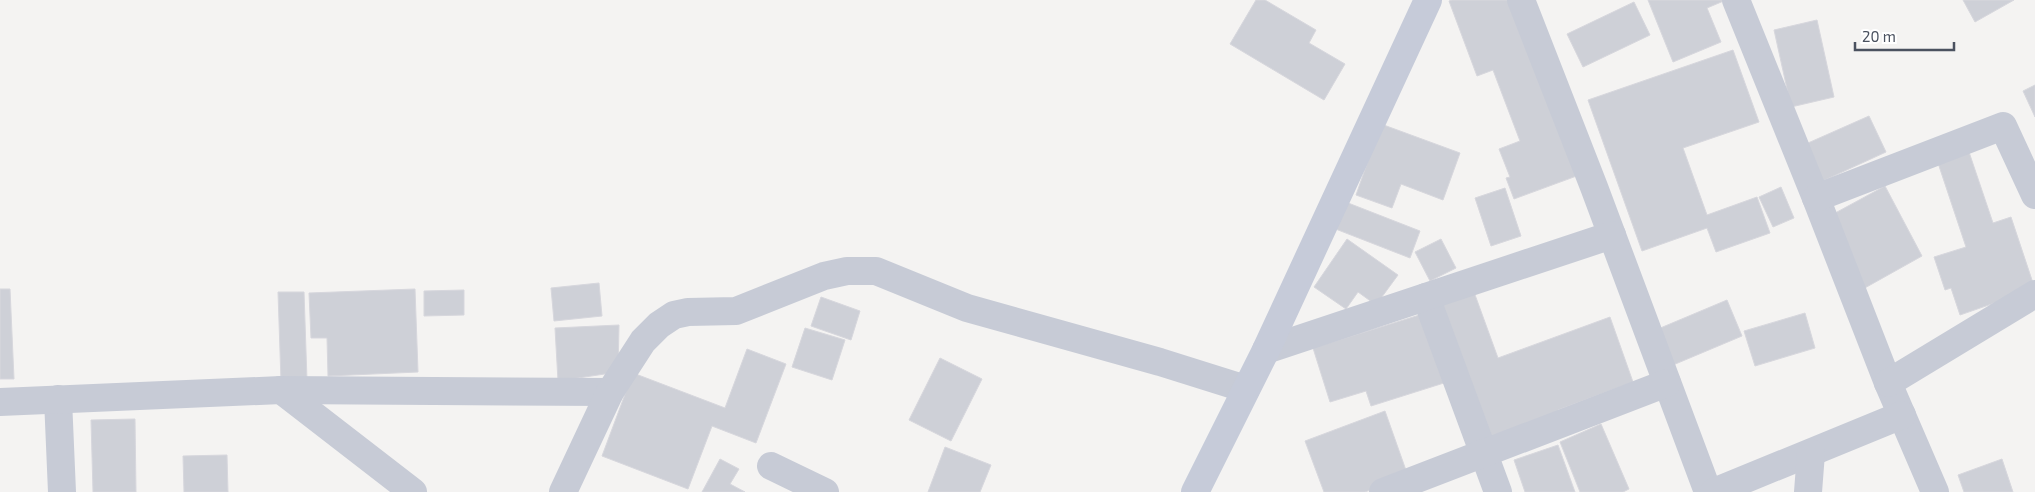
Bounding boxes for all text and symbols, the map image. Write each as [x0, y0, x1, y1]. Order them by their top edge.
scale bar [1855, 20, 1954, 52]
text: 20 m [1862, 27, 1896, 45]

